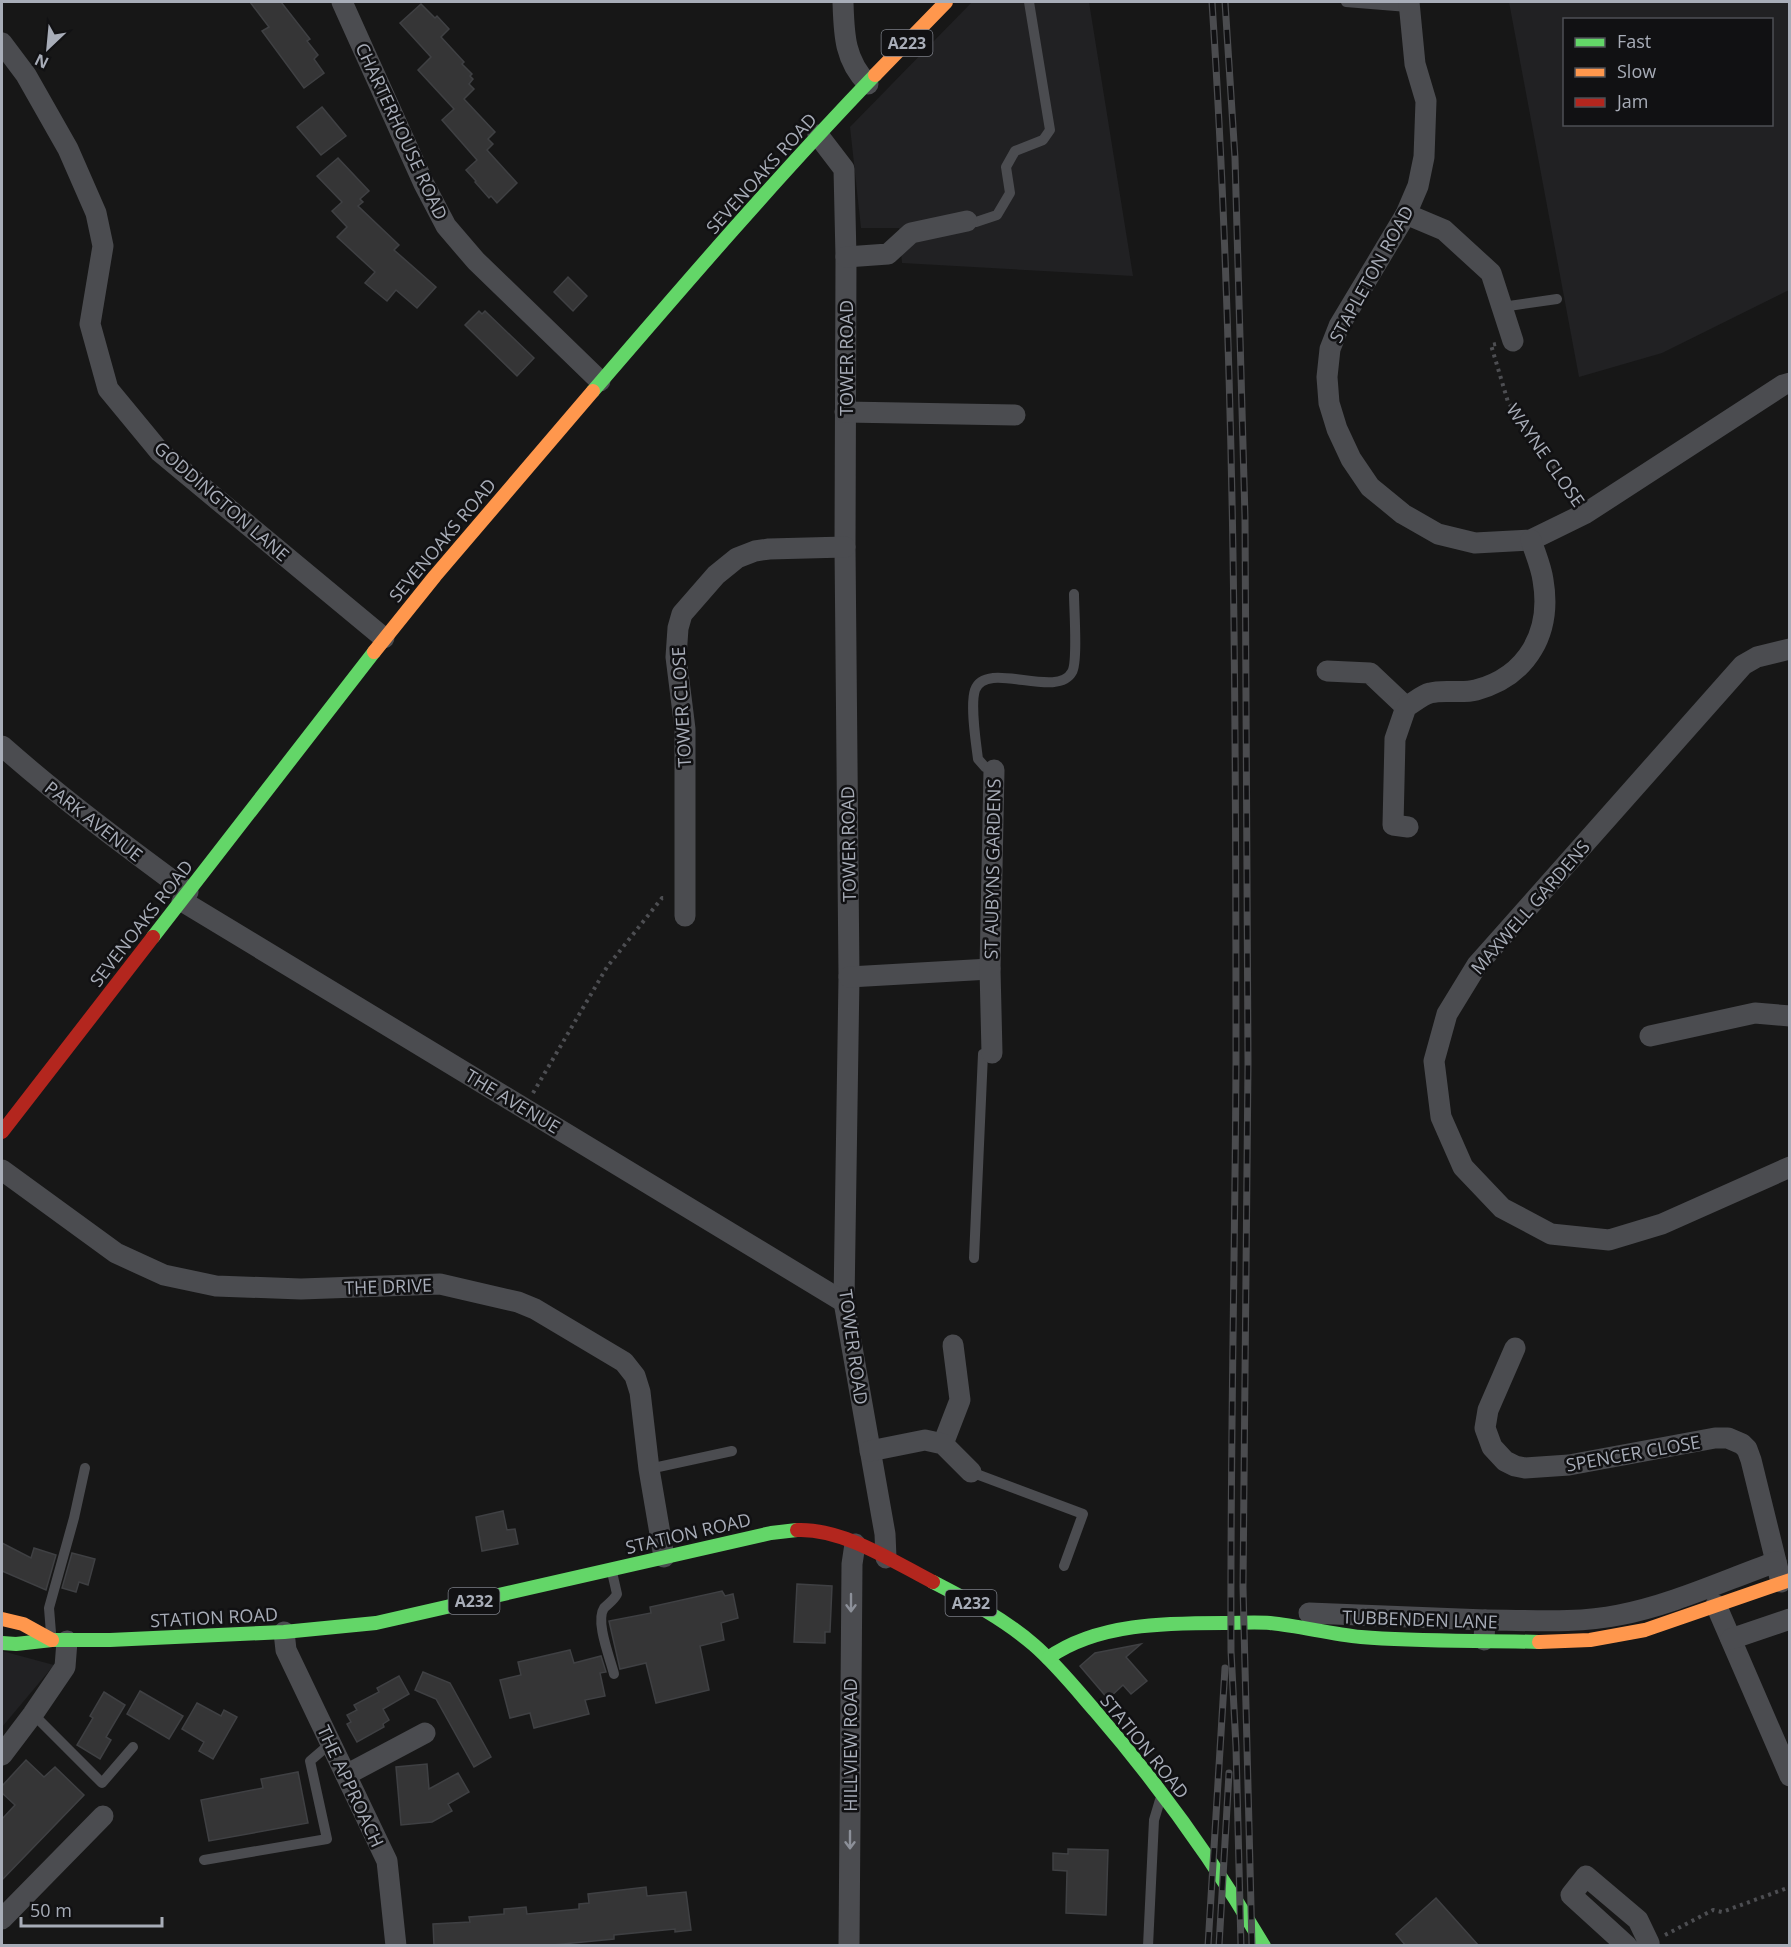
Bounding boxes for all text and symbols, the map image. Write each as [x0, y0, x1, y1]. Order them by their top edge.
north arrow [18, 18, 78, 78]
legend [1563, 18, 1773, 126]
text: Fast [1617, 29, 1651, 53]
road number: A223 [882, 30, 932, 56]
street label: CHARTERHOUSE ROAD [350, 39, 454, 223]
text: N [31, 49, 52, 74]
text: Slow [1617, 59, 1656, 83]
text: Jam [1615, 89, 1649, 113]
street label: SEVENOAKS ROAD [700, 107, 822, 239]
street label: STAPLETON ROAD [1323, 201, 1419, 347]
street label: TOWER ROAD [834, 300, 858, 416]
street label: WAYNE CLOSE [1501, 399, 1591, 511]
street label: GODDINGTON LANE [149, 436, 295, 566]
street label: SEVENOAKS ROAD [383, 473, 501, 607]
street label: TOWER CLOSE [666, 646, 696, 768]
street label: PARK AVENUE [40, 775, 148, 867]
street label: ST AUBYNS GARDENS [978, 778, 1006, 960]
street label: TOWER ROAD [835, 786, 861, 902]
street label: MAXWELL GARDENS [1465, 835, 1595, 979]
street label: SEVENOAKS ROAD [84, 855, 198, 991]
street label: THE AVENUE [461, 1063, 565, 1139]
street label: THE DRIVE [344, 1272, 432, 1300]
street label: TOWER ROAD [834, 1288, 874, 1406]
street label: SPENCER CLOSE [1564, 1429, 1702, 1477]
street label: STATION ROAD [623, 1507, 753, 1559]
road number: A232 [448, 1588, 500, 1614]
road number: A232 [946, 1590, 996, 1616]
one-way arrow [846, 1592, 857, 1612]
street label: STATION ROAD [150, 1602, 278, 1632]
street label: TUBBENDEN LANE [1342, 1604, 1498, 1634]
street label: HILLVIEW ROAD [838, 1678, 862, 1812]
street label: STATION ROAD [1095, 1689, 1195, 1803]
street label: THE APPROACH [312, 1721, 390, 1851]
one-way arrow [844, 1829, 856, 1849]
scale bar [21, 1890, 162, 1928]
text: 50 m [30, 1898, 72, 1922]

